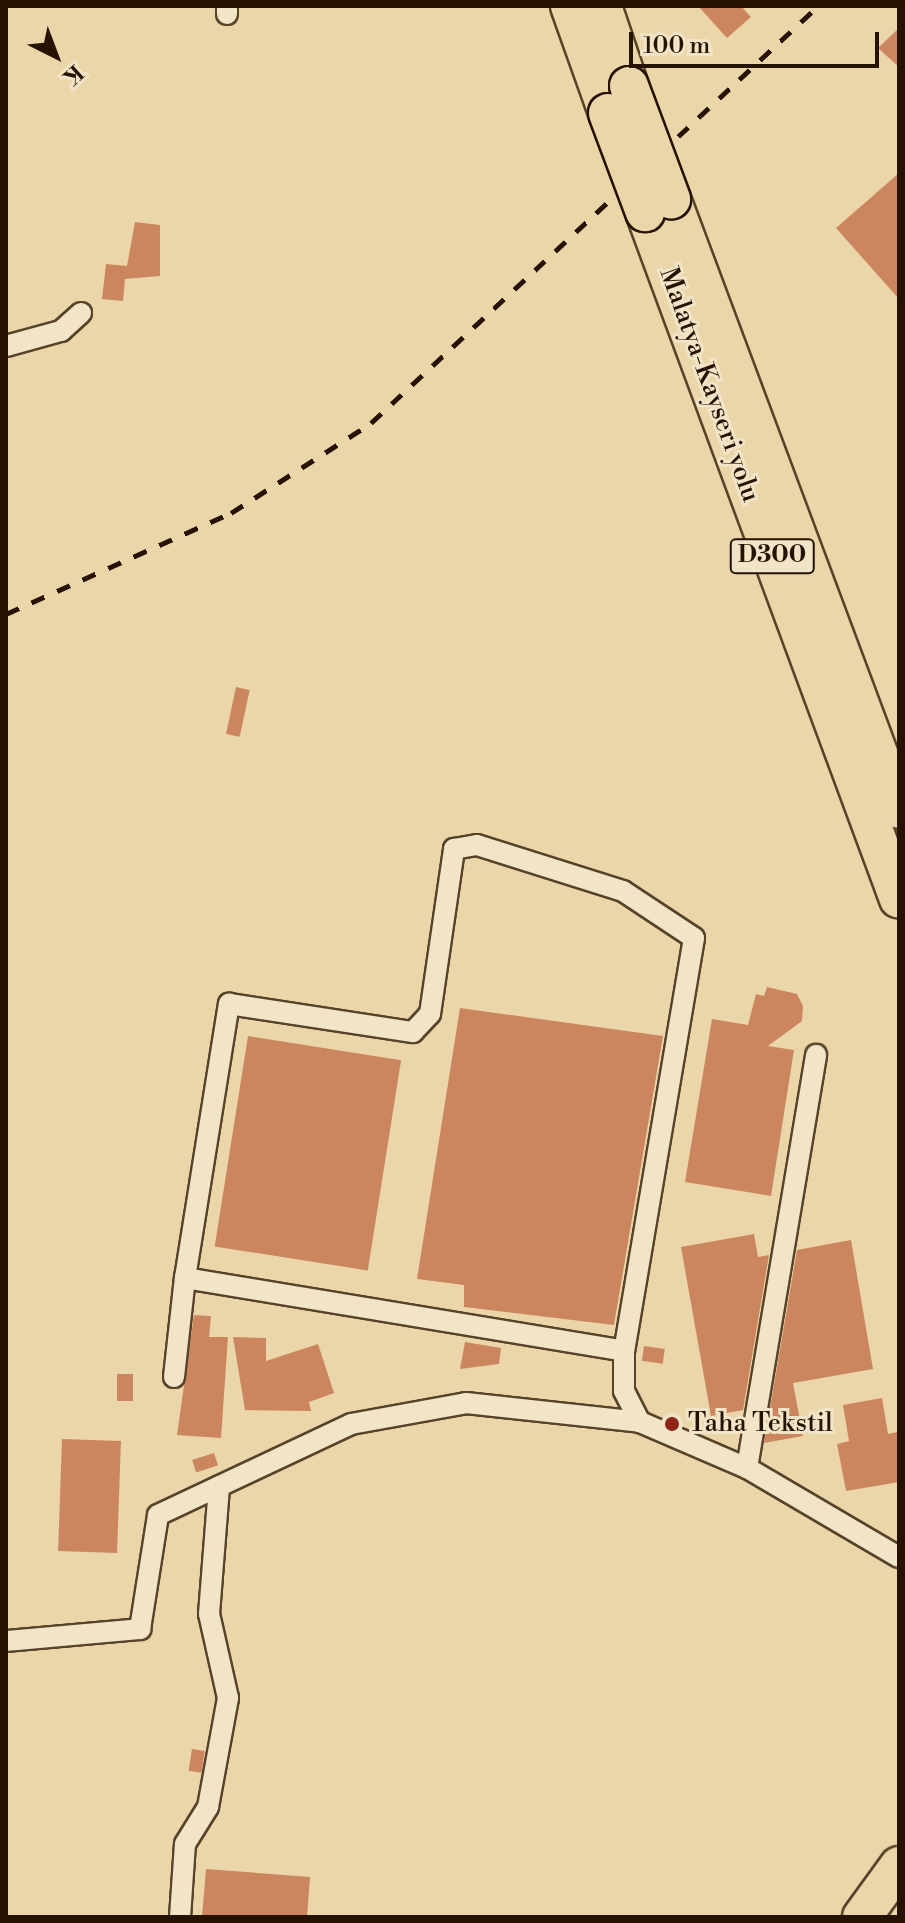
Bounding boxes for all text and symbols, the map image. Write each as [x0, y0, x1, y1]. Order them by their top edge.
north arrow [16, 16, 96, 96]
scale bar [633, 16, 883, 66]
text: 100 m [643, 31, 710, 61]
text: K [57, 58, 88, 90]
street label: Malatya-Kayseri yolu [652, 264, 766, 506]
road number: D300 [728, 536, 816, 576]
place label: Taha Tekstil [688, 1408, 833, 1440]
marker: Taha Tekstil [663, 1415, 681, 1433]

